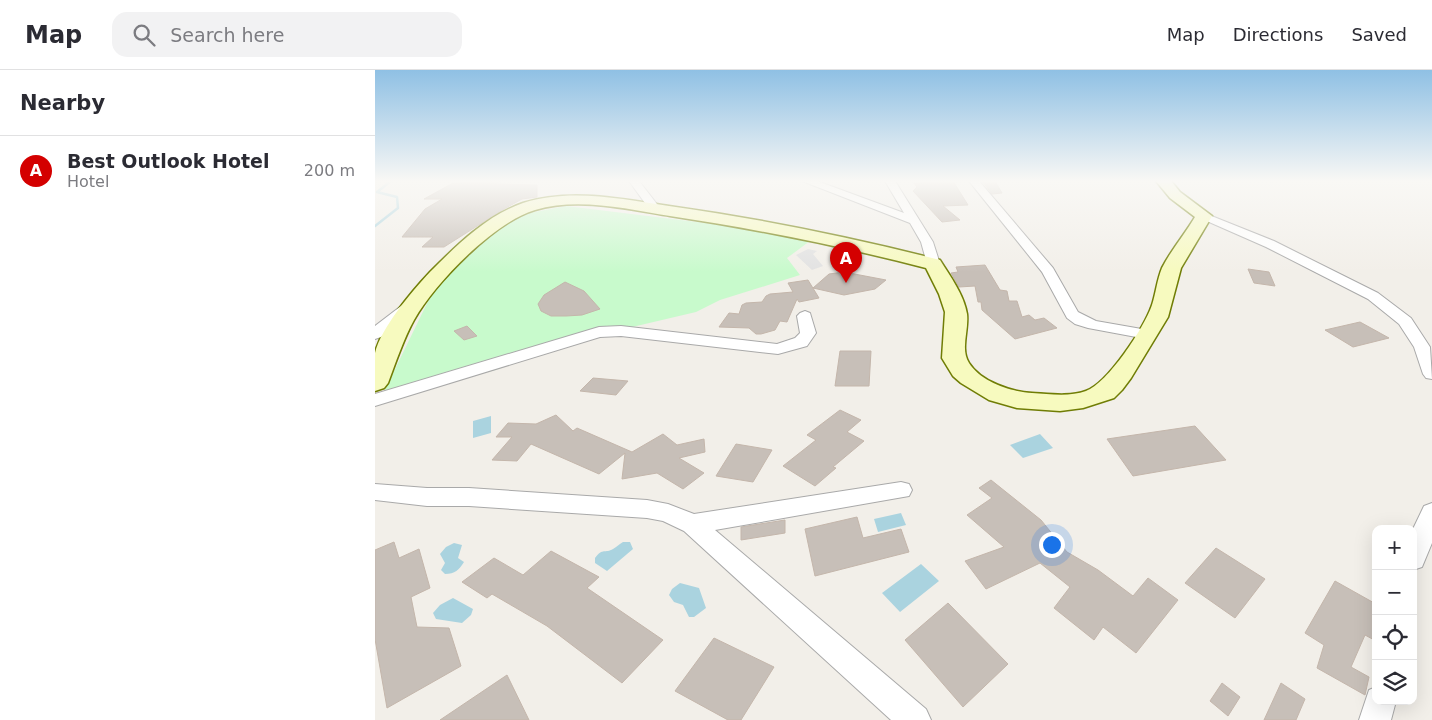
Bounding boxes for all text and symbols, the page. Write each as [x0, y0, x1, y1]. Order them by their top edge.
search box [112, 12, 462, 57]
text: Map [25, 21, 82, 49]
icon: search [130, 21, 158, 49]
text: Search here [170, 24, 284, 46]
text: Map [1167, 24, 1205, 45]
text: Directions [1233, 24, 1323, 45]
text: Saved [1351, 24, 1407, 45]
text: Nearby [20, 91, 105, 115]
text: Best Outlook Hotel [67, 150, 269, 172]
text: A [30, 161, 42, 180]
text: 200 m [304, 161, 355, 180]
text: Hotel [67, 172, 109, 191]
pin: A [830, 242, 862, 283]
map controls [1372, 525, 1417, 705]
button: + [1372, 525, 1417, 570]
your location [1039, 532, 1065, 558]
button: − [1372, 570, 1417, 615]
button: locate [1372, 615, 1417, 660]
button: layers [1372, 660, 1417, 705]

